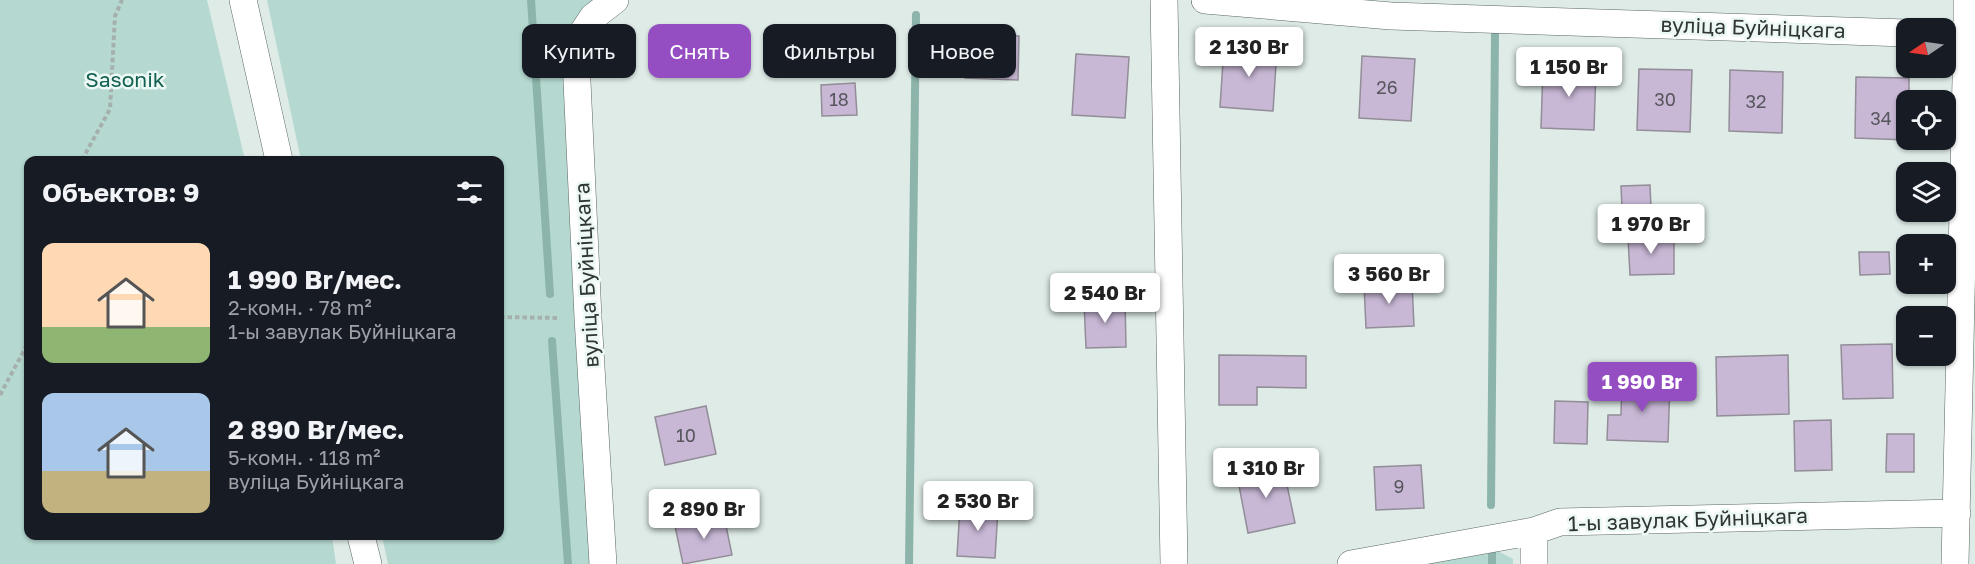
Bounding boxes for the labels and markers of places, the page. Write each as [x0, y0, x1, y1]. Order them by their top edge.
pin: 2 130 Br [1187, 27, 1311, 78]
pin: 1 150 Br [1507, 47, 1631, 98]
pin: 1 970 Br [1589, 204, 1713, 255]
pin: 3 560 Br [1327, 254, 1451, 305]
pin: 2 540 Br [1043, 273, 1167, 324]
pin: 1 990 Br [1580, 362, 1704, 413]
pin: 1 310 Br [1204, 448, 1328, 499]
pin: 2 530 Br [916, 481, 1040, 532]
pin: 2 890 Br [642, 489, 766, 540]

